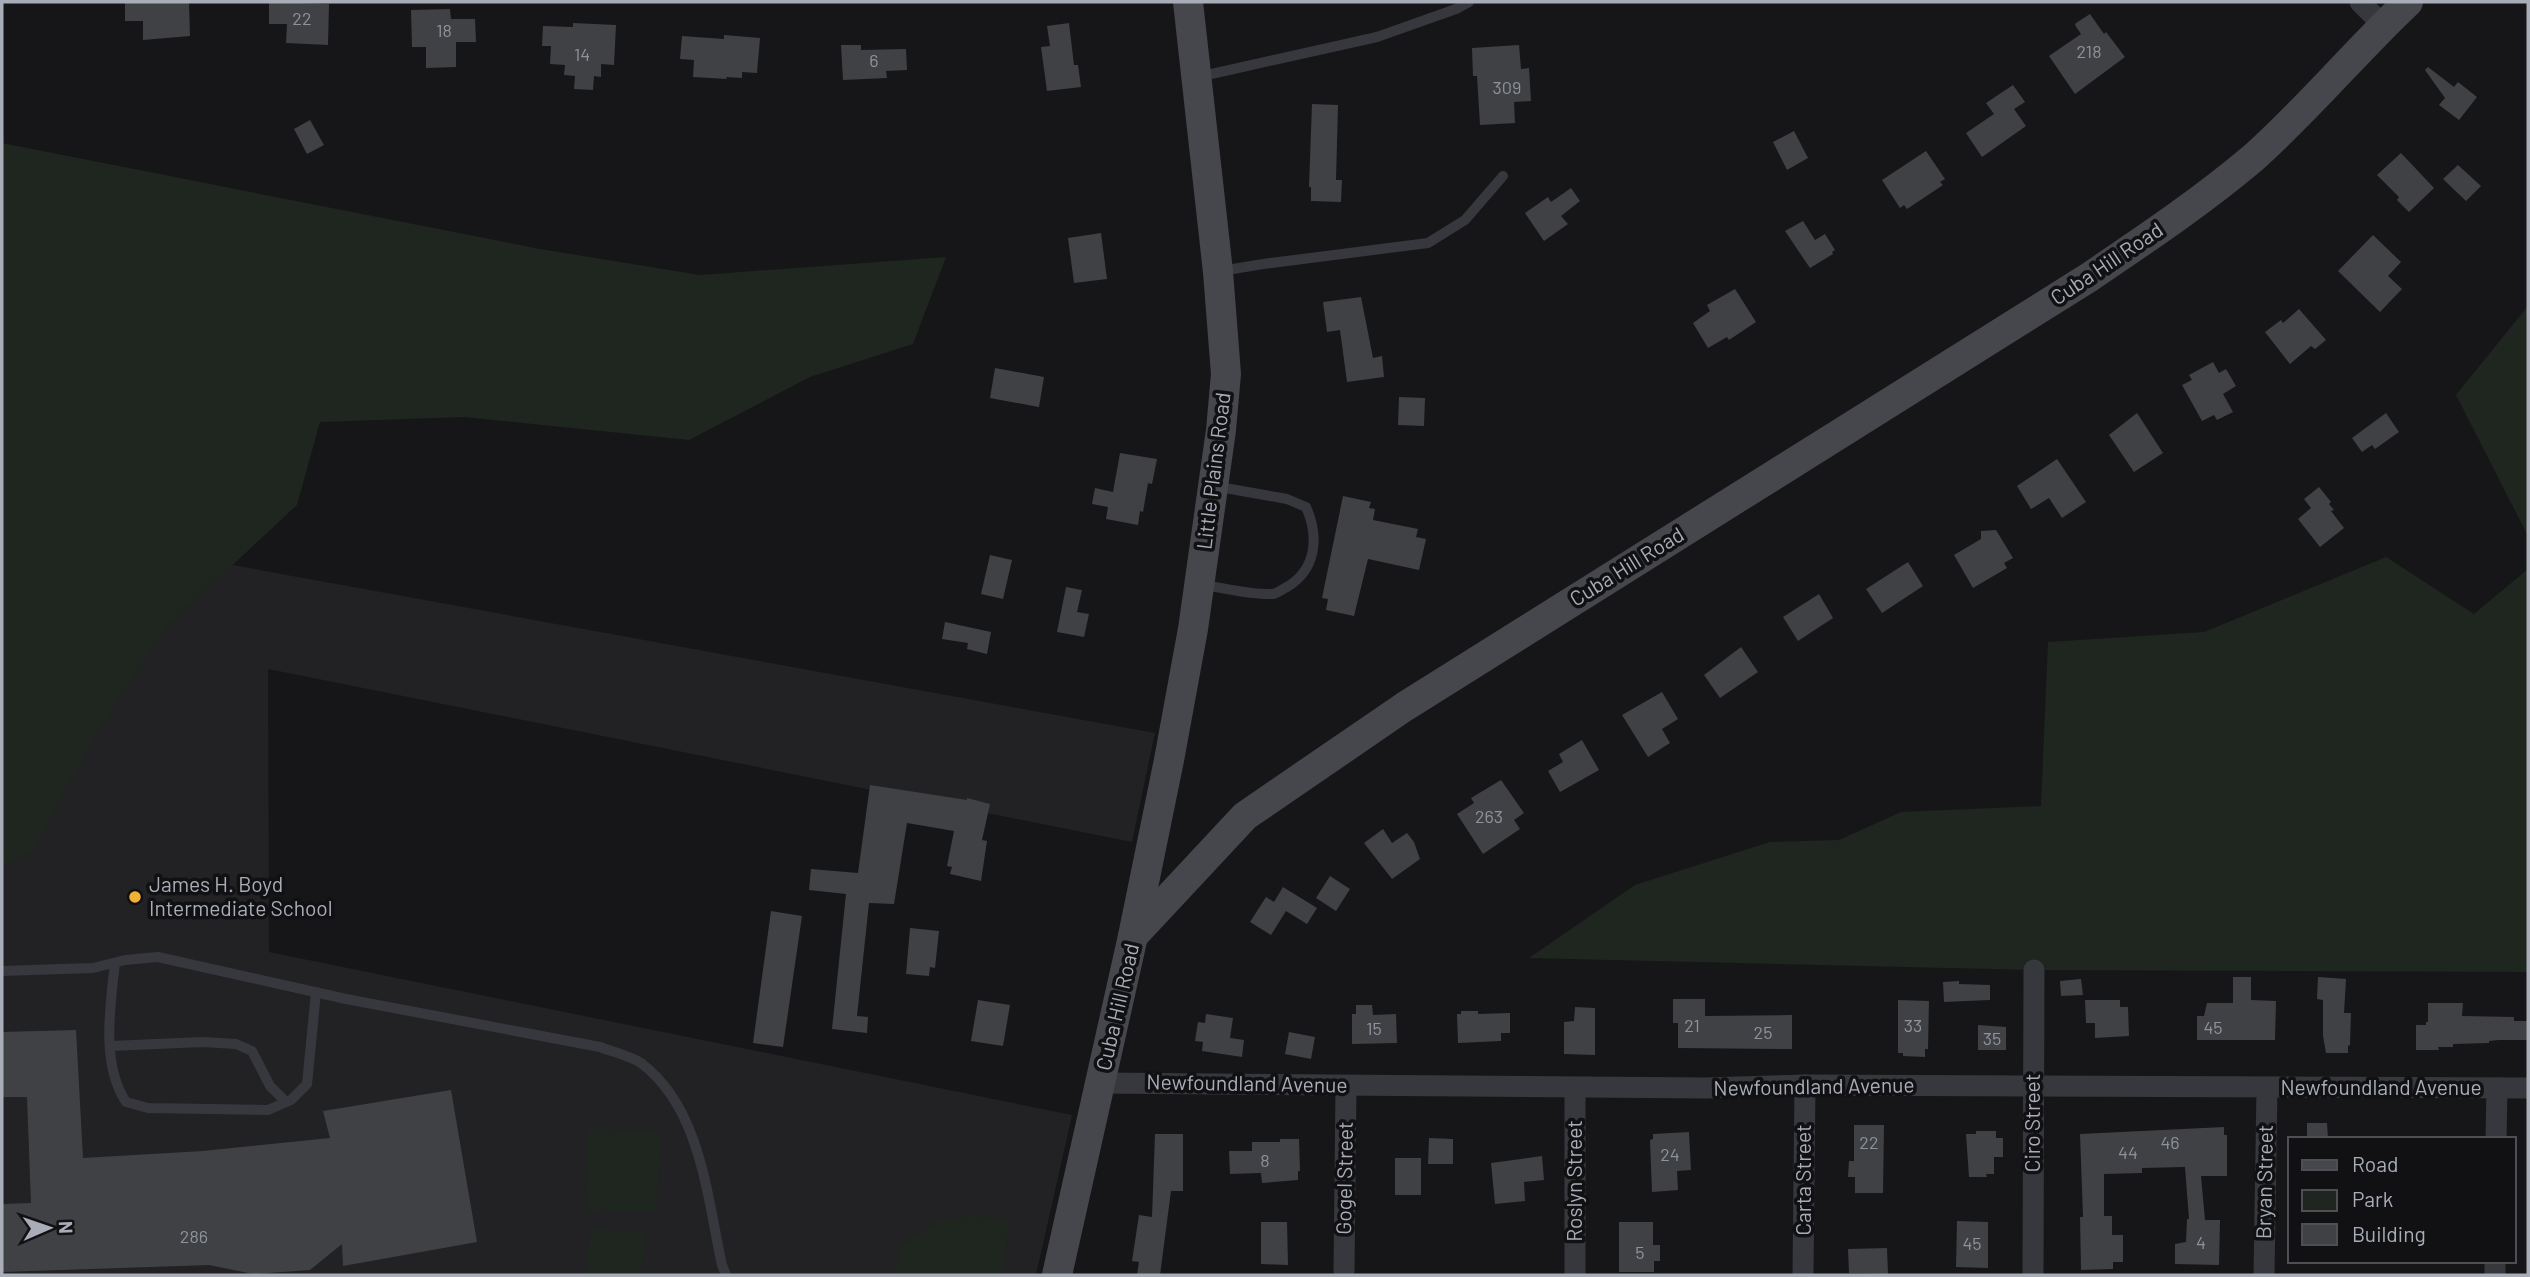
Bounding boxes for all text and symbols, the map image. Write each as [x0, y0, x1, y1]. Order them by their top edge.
house number: 22 [292, 7, 312, 29]
house number: 18 [436, 19, 452, 41]
house number: 218 [2076, 40, 2102, 62]
house number: 14 [574, 43, 590, 65]
house number: 6 [869, 49, 879, 71]
house number: 309 [1493, 76, 1521, 98]
street label: Cuba Hill Road [2045, 216, 2167, 309]
street label: Little Plains Road [1190, 391, 1235, 551]
street label: Cuba Hill Road [1565, 521, 1688, 611]
house number: 263 [1475, 805, 1503, 827]
place label: James H. Boyd Intermediate School [149, 871, 333, 920]
marker: James H. Boyd Intermediate School [127, 889, 143, 905]
street label: Cuba Hill Road [1090, 941, 1143, 1073]
house number: 21 [1684, 1014, 1700, 1036]
house number: 33 [1904, 1014, 1922, 1036]
house number: 45 [2203, 1016, 2223, 1038]
house number: 15 [1366, 1017, 1382, 1039]
house number: 25 [1754, 1021, 1772, 1043]
house number: 35 [1983, 1027, 2001, 1049]
street label: Newfoundland Avenue [1146, 1068, 1348, 1097]
street label: Newfoundland Avenue [1713, 1071, 1915, 1100]
street label: Ciro Street [2019, 1074, 2044, 1172]
street label: Newfoundland Avenue [2280, 1074, 2482, 1099]
street label: Roslyn Street [1561, 1120, 1586, 1242]
street label: Gogel Street [1330, 1121, 1357, 1235]
street label: Carta Street [1790, 1124, 1815, 1236]
street label: Bryan Street [2250, 1125, 2277, 1239]
house number: 22 [1859, 1131, 1879, 1153]
house number: 46 [2160, 1131, 2180, 1153]
legend [2288, 1137, 2516, 1263]
house number: 44 [2118, 1141, 2138, 1163]
house number: 24 [1660, 1143, 1680, 1165]
house number: 8 [1260, 1149, 1270, 1171]
text: Road [2352, 1151, 2398, 1176]
text: Park [2352, 1186, 2393, 1211]
north arrow [14, 1193, 84, 1263]
text: N [55, 1221, 78, 1234]
text: Building [2352, 1221, 2426, 1246]
house number: 286 [180, 1225, 208, 1247]
house number: 4 [2196, 1231, 2206, 1253]
house number: 45 [1962, 1232, 1982, 1254]
house number: 5 [1635, 1241, 1645, 1263]

